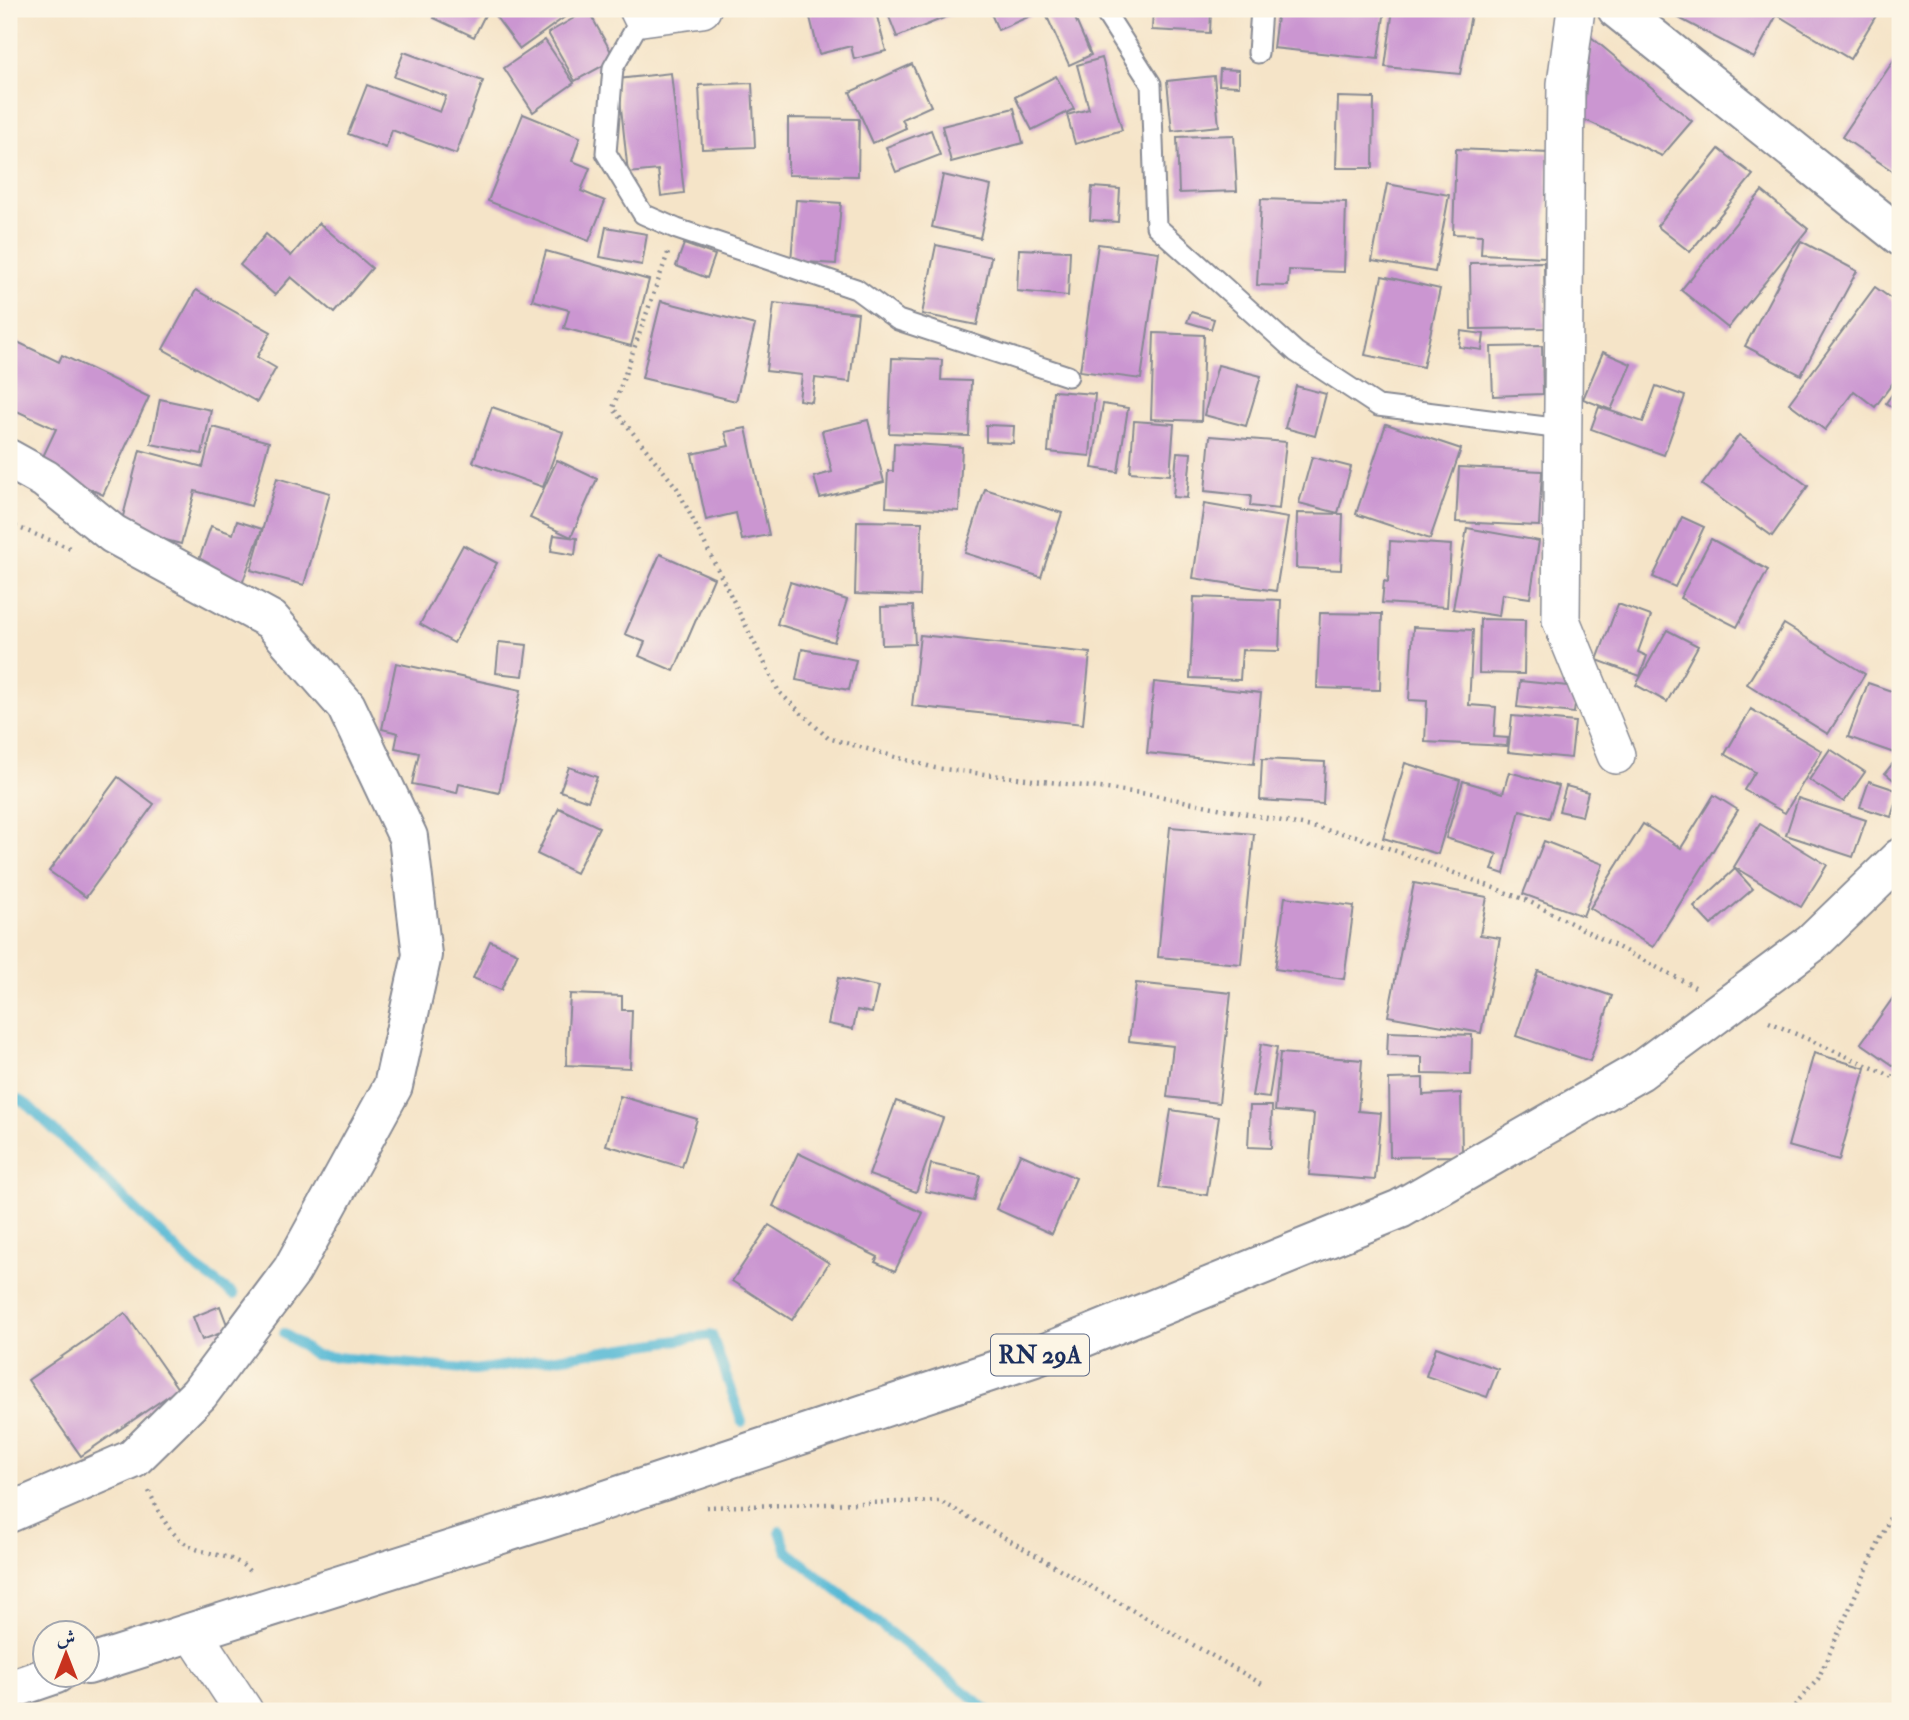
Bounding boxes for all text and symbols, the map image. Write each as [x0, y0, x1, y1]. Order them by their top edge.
road number: RN 29A [991, 1335, 1089, 1376]
north arrow [32, 1618, 102, 1688]
text: ش [57, 1626, 75, 1650]

